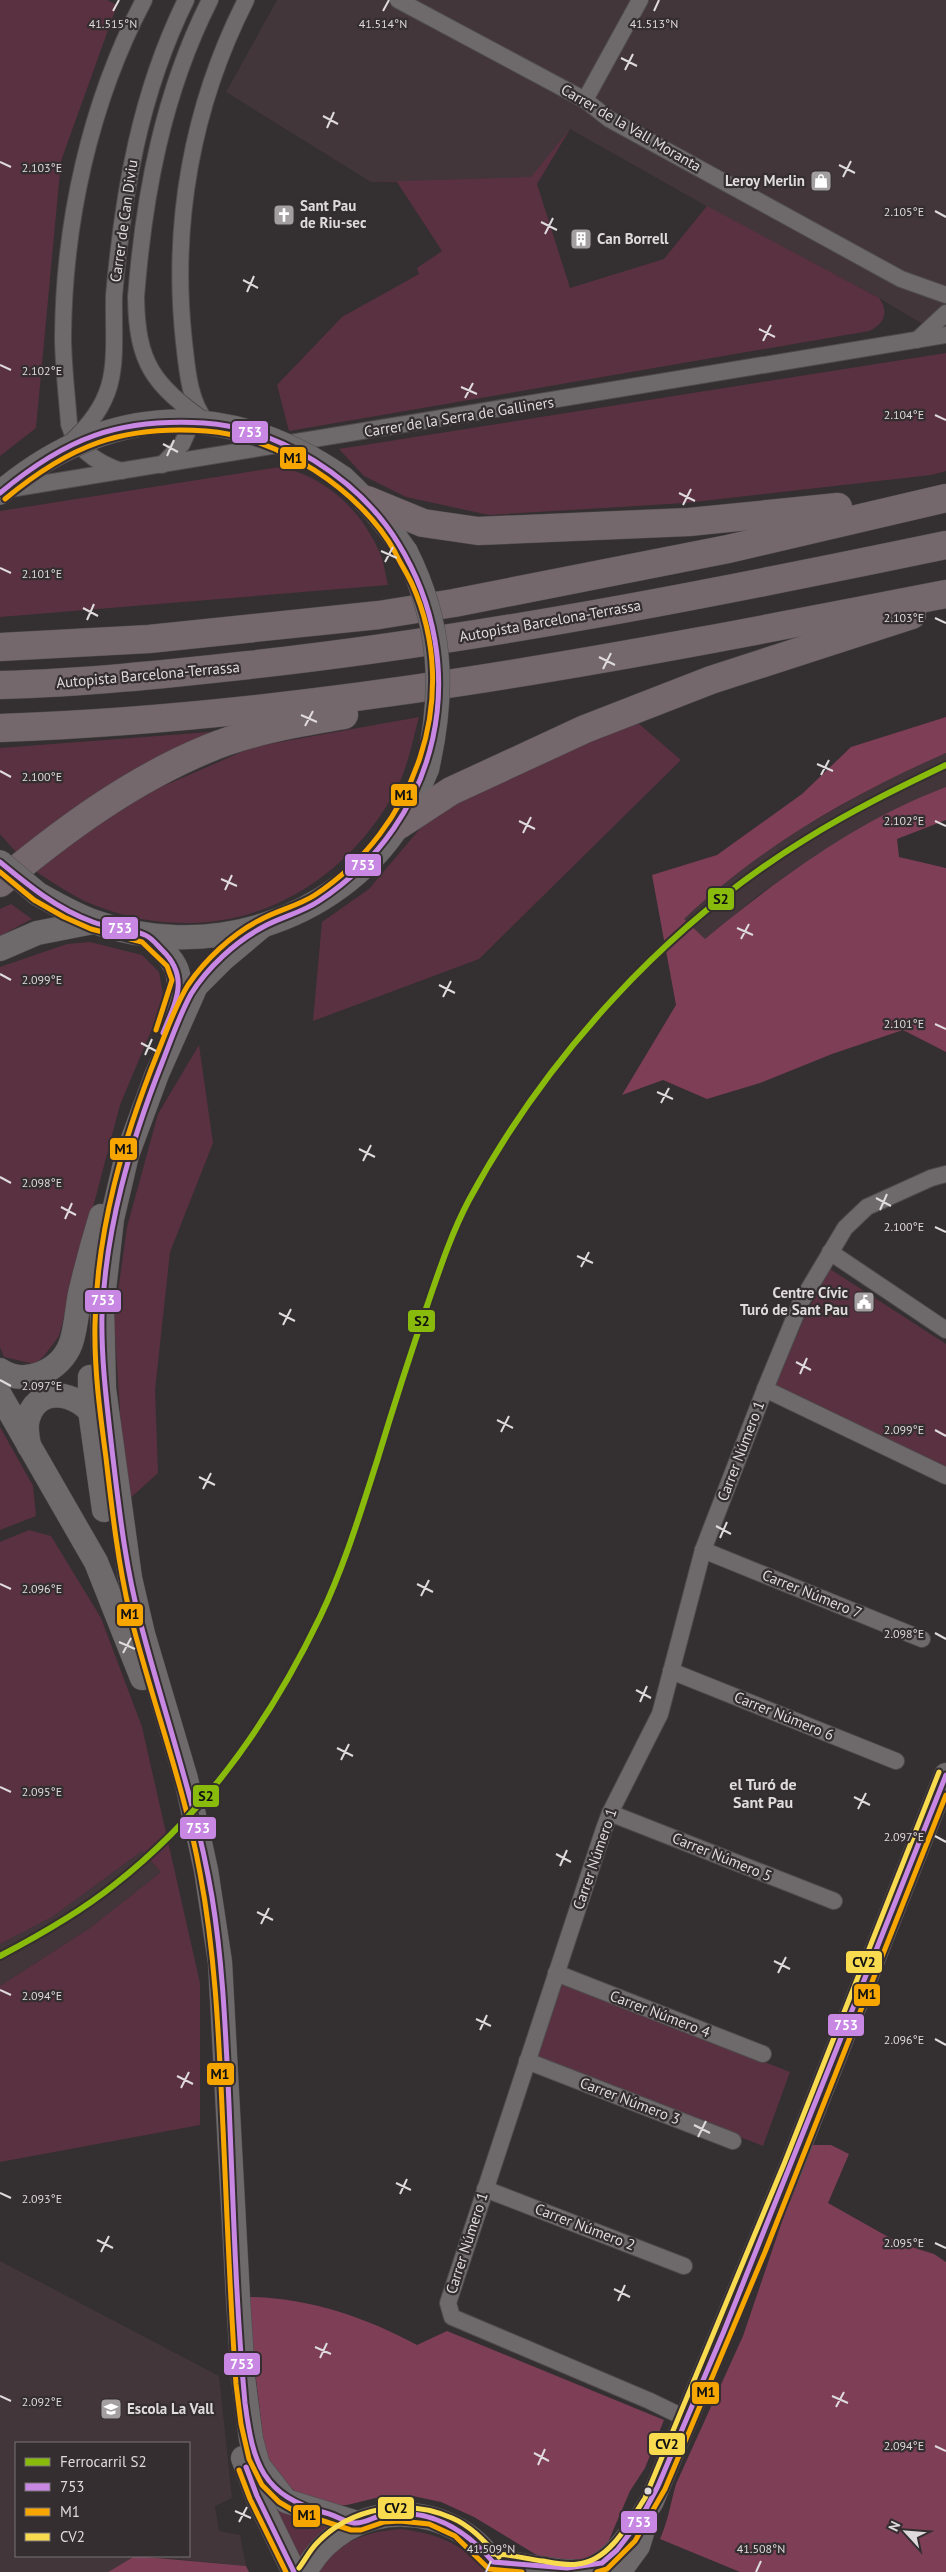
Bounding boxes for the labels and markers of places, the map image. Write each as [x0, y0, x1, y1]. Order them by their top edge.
shop icon: Leroy Merlin [809, 169, 833, 193]
place label: Leroy Merlin [725, 171, 805, 190]
place label: Sant Pau de Riu-sec [300, 196, 367, 232]
church icon: Sant Pau de Riu-sec [272, 203, 296, 227]
building icon: Can Borrell [569, 227, 593, 251]
place label: Can Borrell [597, 229, 669, 248]
place label: Centre Cívic Turó de Sant Pau [740, 1283, 849, 1319]
public building icon: Centre Cívic Turó de Sant Pau [852, 1290, 876, 1314]
school or university icon: Escola La Vall [99, 2397, 123, 2421]
place label: Escola La Vall [127, 2399, 215, 2418]
unlabelled marker [643, 2486, 653, 2496]

